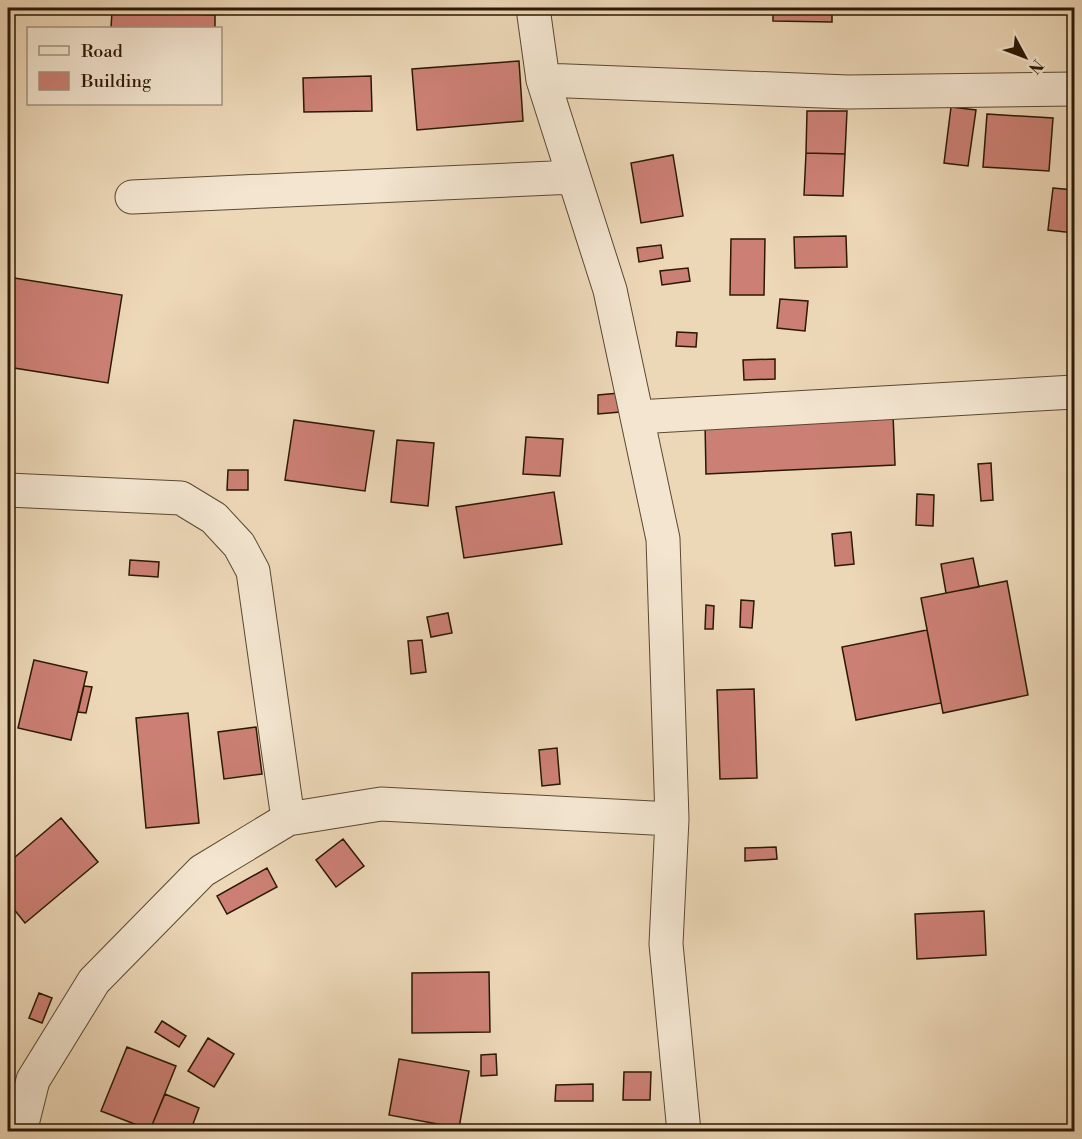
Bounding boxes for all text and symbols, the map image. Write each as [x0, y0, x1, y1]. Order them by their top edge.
legend [27, 27, 222, 105]
north arrow [995, 27, 1055, 87]
text: Road [81, 40, 124, 63]
text: N [1024, 55, 1047, 78]
text: Building [80, 70, 152, 93]

